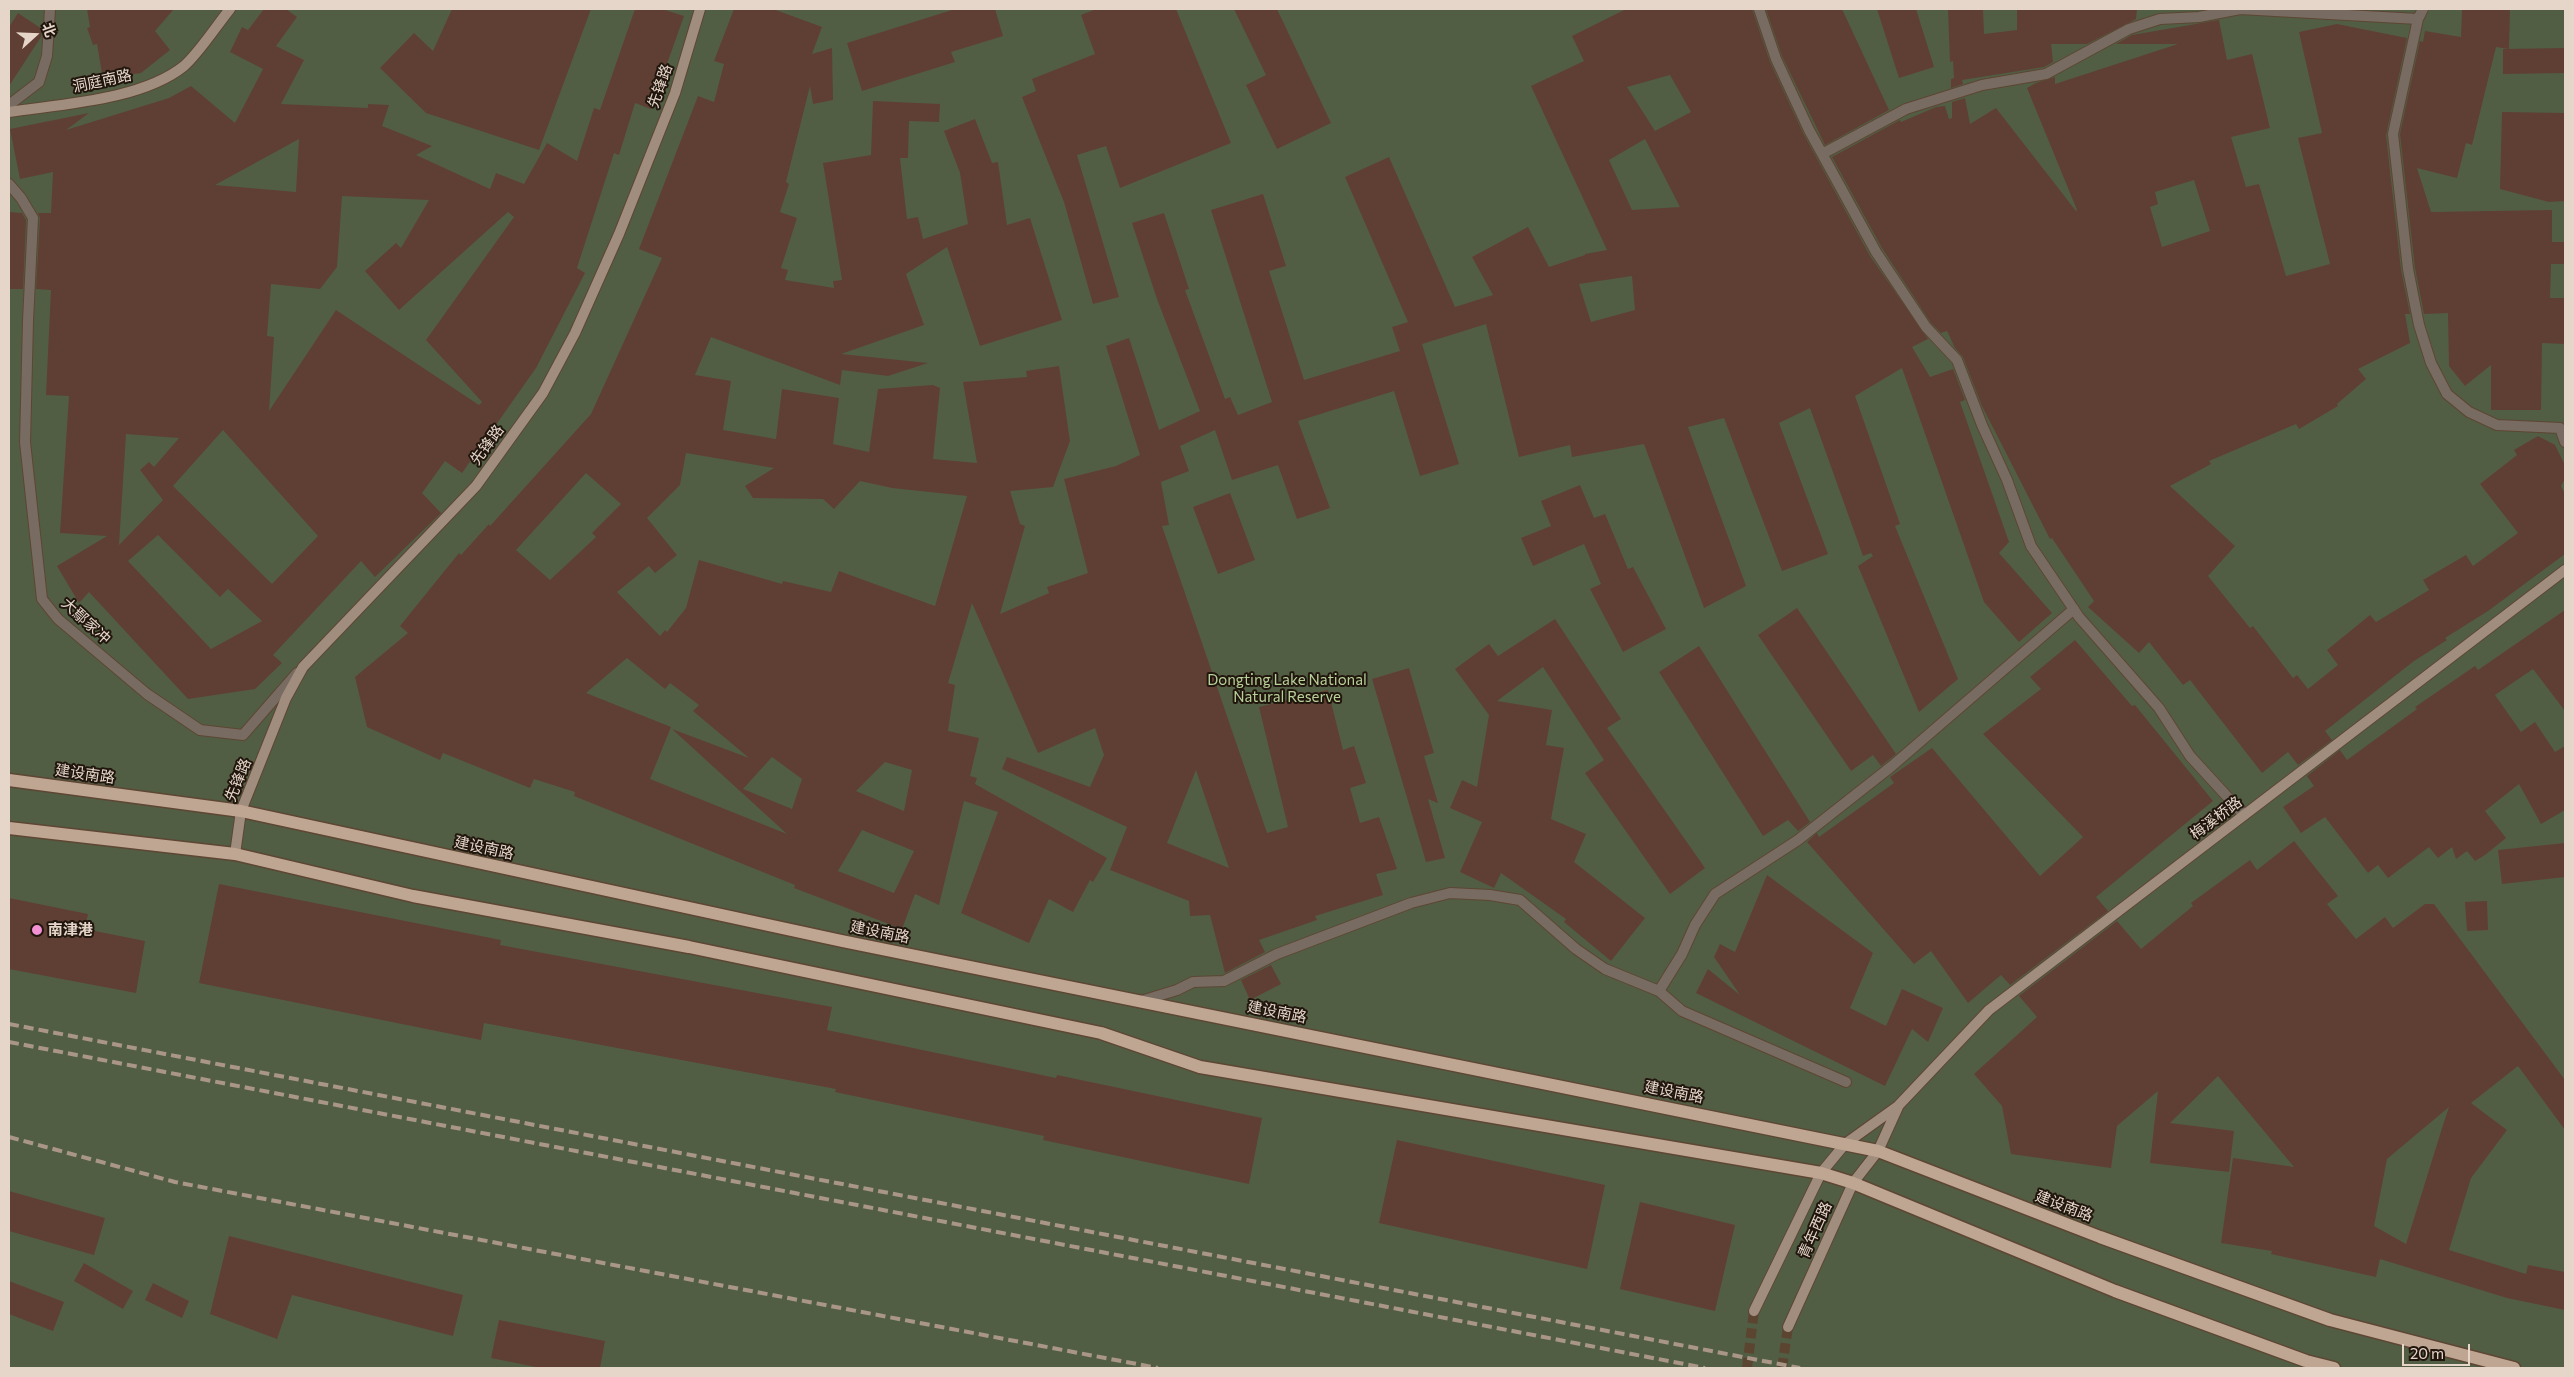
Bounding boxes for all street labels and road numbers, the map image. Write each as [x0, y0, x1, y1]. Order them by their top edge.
street label: 先锋路 [644, 62, 676, 110]
street label: 洞庭南路 [71, 66, 133, 96]
street label: 先锋路 [466, 422, 508, 468]
street label: 大鄢家冲 [58, 594, 114, 648]
street label: 先锋路 [221, 756, 255, 804]
street label: 建设南路 [54, 761, 116, 787]
street label: 梅溪桥路 [2187, 793, 2245, 843]
street label: 建设南路 [453, 833, 515, 863]
street label: 建设南路 [849, 917, 911, 947]
street label: 建设南路 [1246, 997, 1308, 1027]
street label: 建设南路 [1643, 1077, 1705, 1107]
street label: 建设南路 [2033, 1187, 2095, 1225]
street label: 青年西路 [1795, 1199, 1835, 1261]

